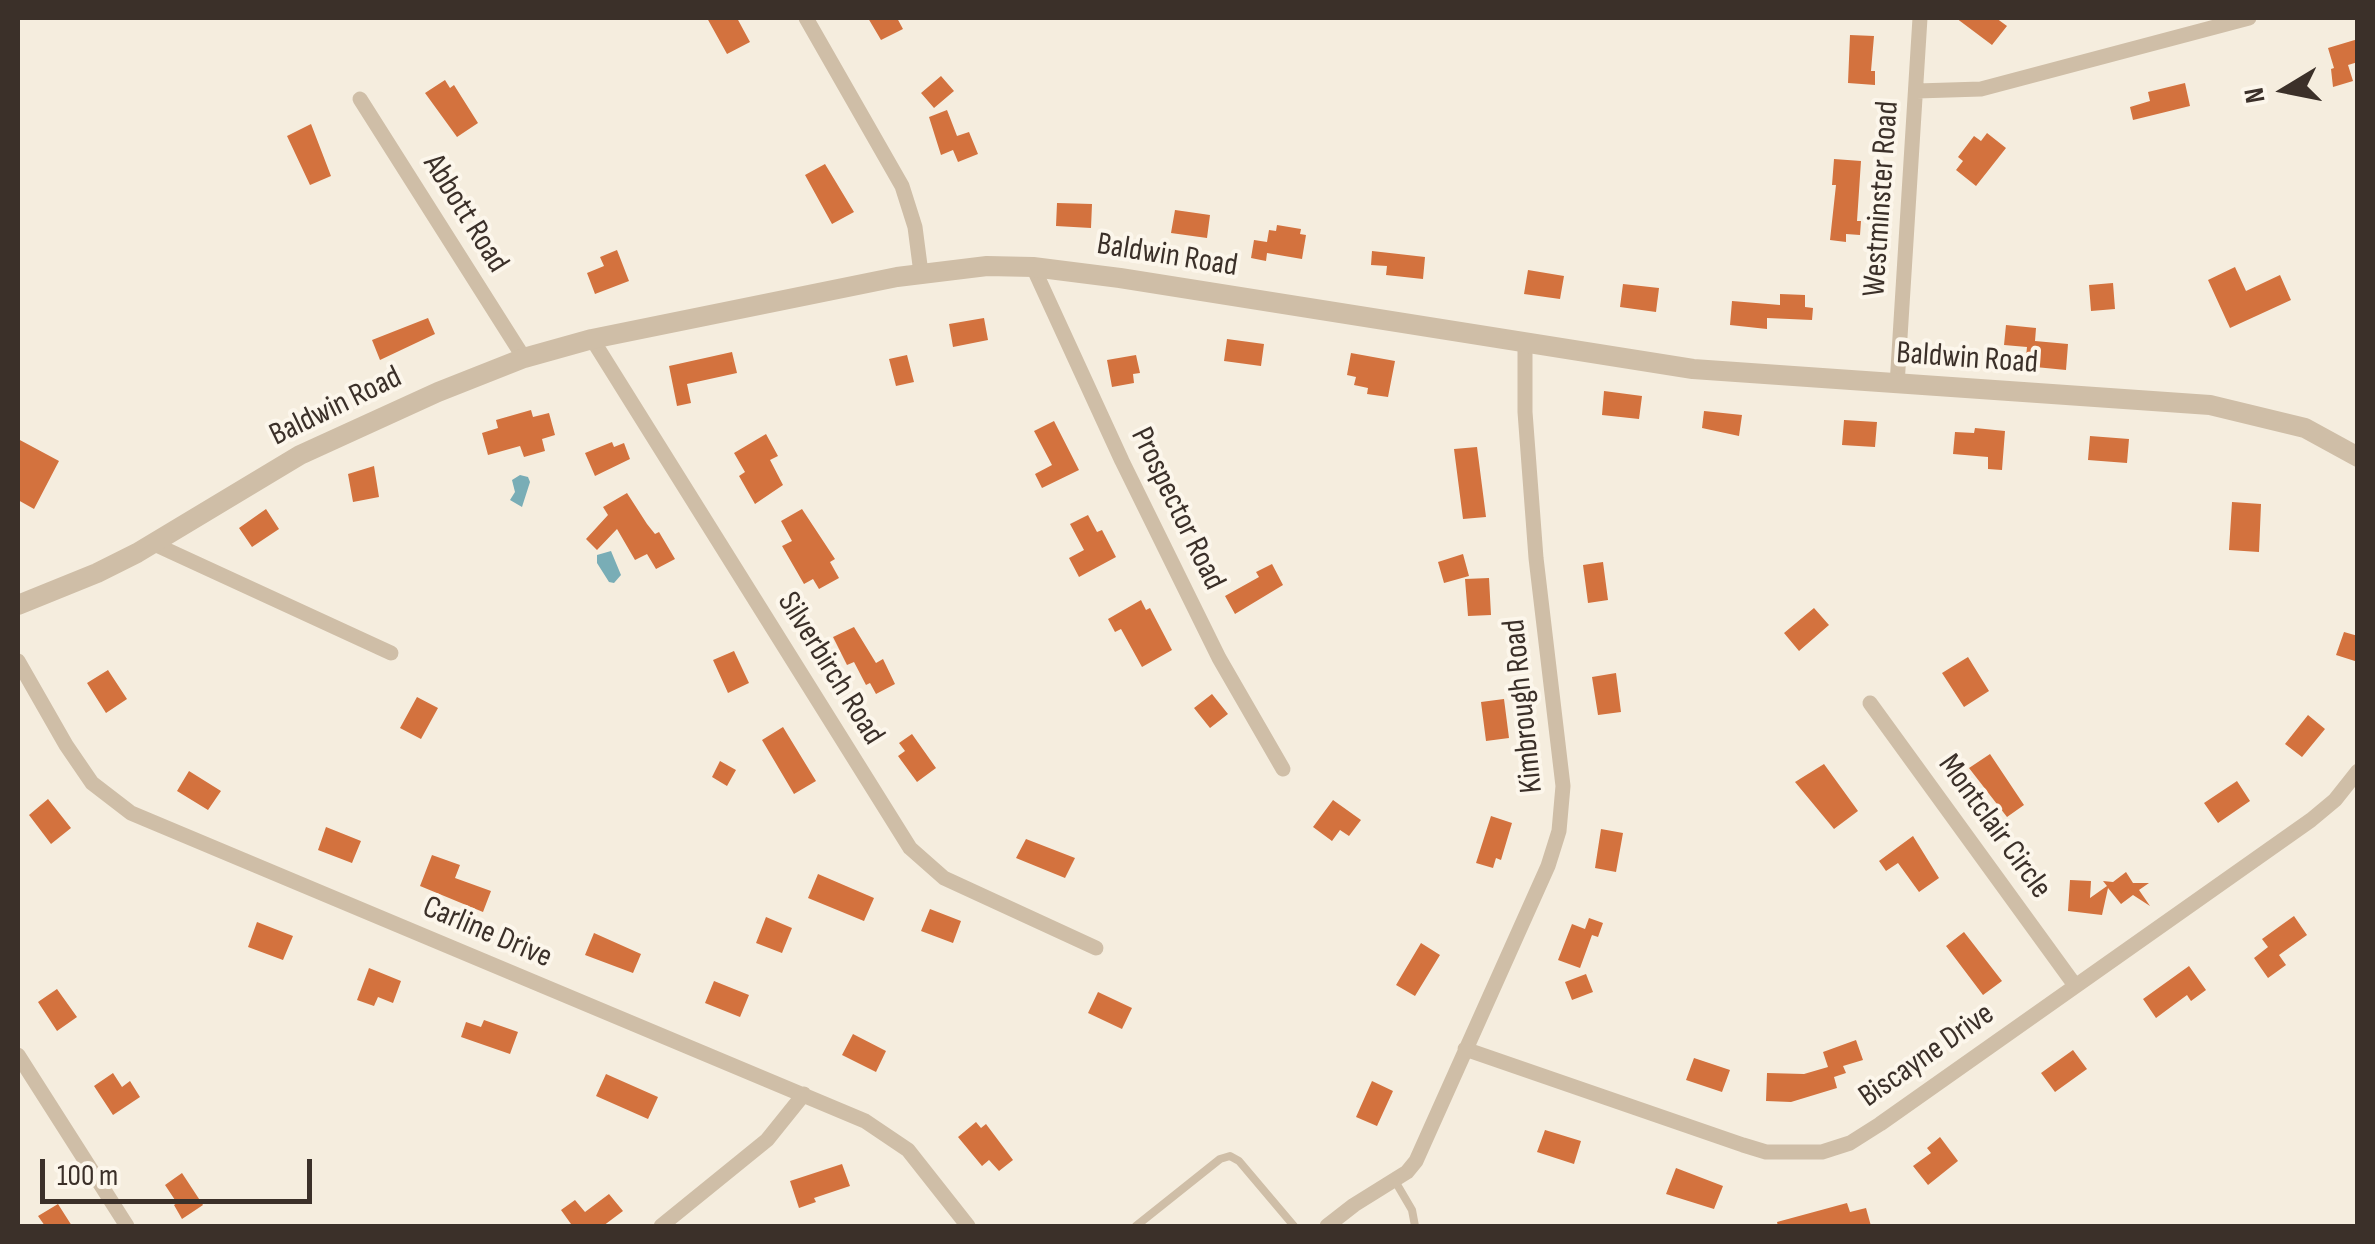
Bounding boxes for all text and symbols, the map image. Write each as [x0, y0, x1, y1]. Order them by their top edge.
north arrow [2235, 40, 2335, 140]
text: N [2237, 85, 2273, 106]
street label: Westminster Road [1856, 100, 1908, 298]
street label: Abbott Road [414, 148, 516, 280]
street label: Baldwin Road [1094, 226, 1240, 286]
street label: Baldwin Road [1895, 335, 2039, 383]
street label: Baldwin Road [264, 359, 408, 455]
street label: Prospector Road [1121, 421, 1233, 597]
street label: Silverbirch Road [768, 586, 892, 752]
street label: Kimbrough Road [1496, 617, 1552, 795]
street label: Montclair Circle [1929, 747, 2059, 907]
street label: Carline Drive [417, 889, 557, 977]
street label: Biscayne Drive [1852, 996, 2002, 1116]
scale bar [45, 1139, 318, 1201]
text: 100 m [57, 1158, 118, 1194]

